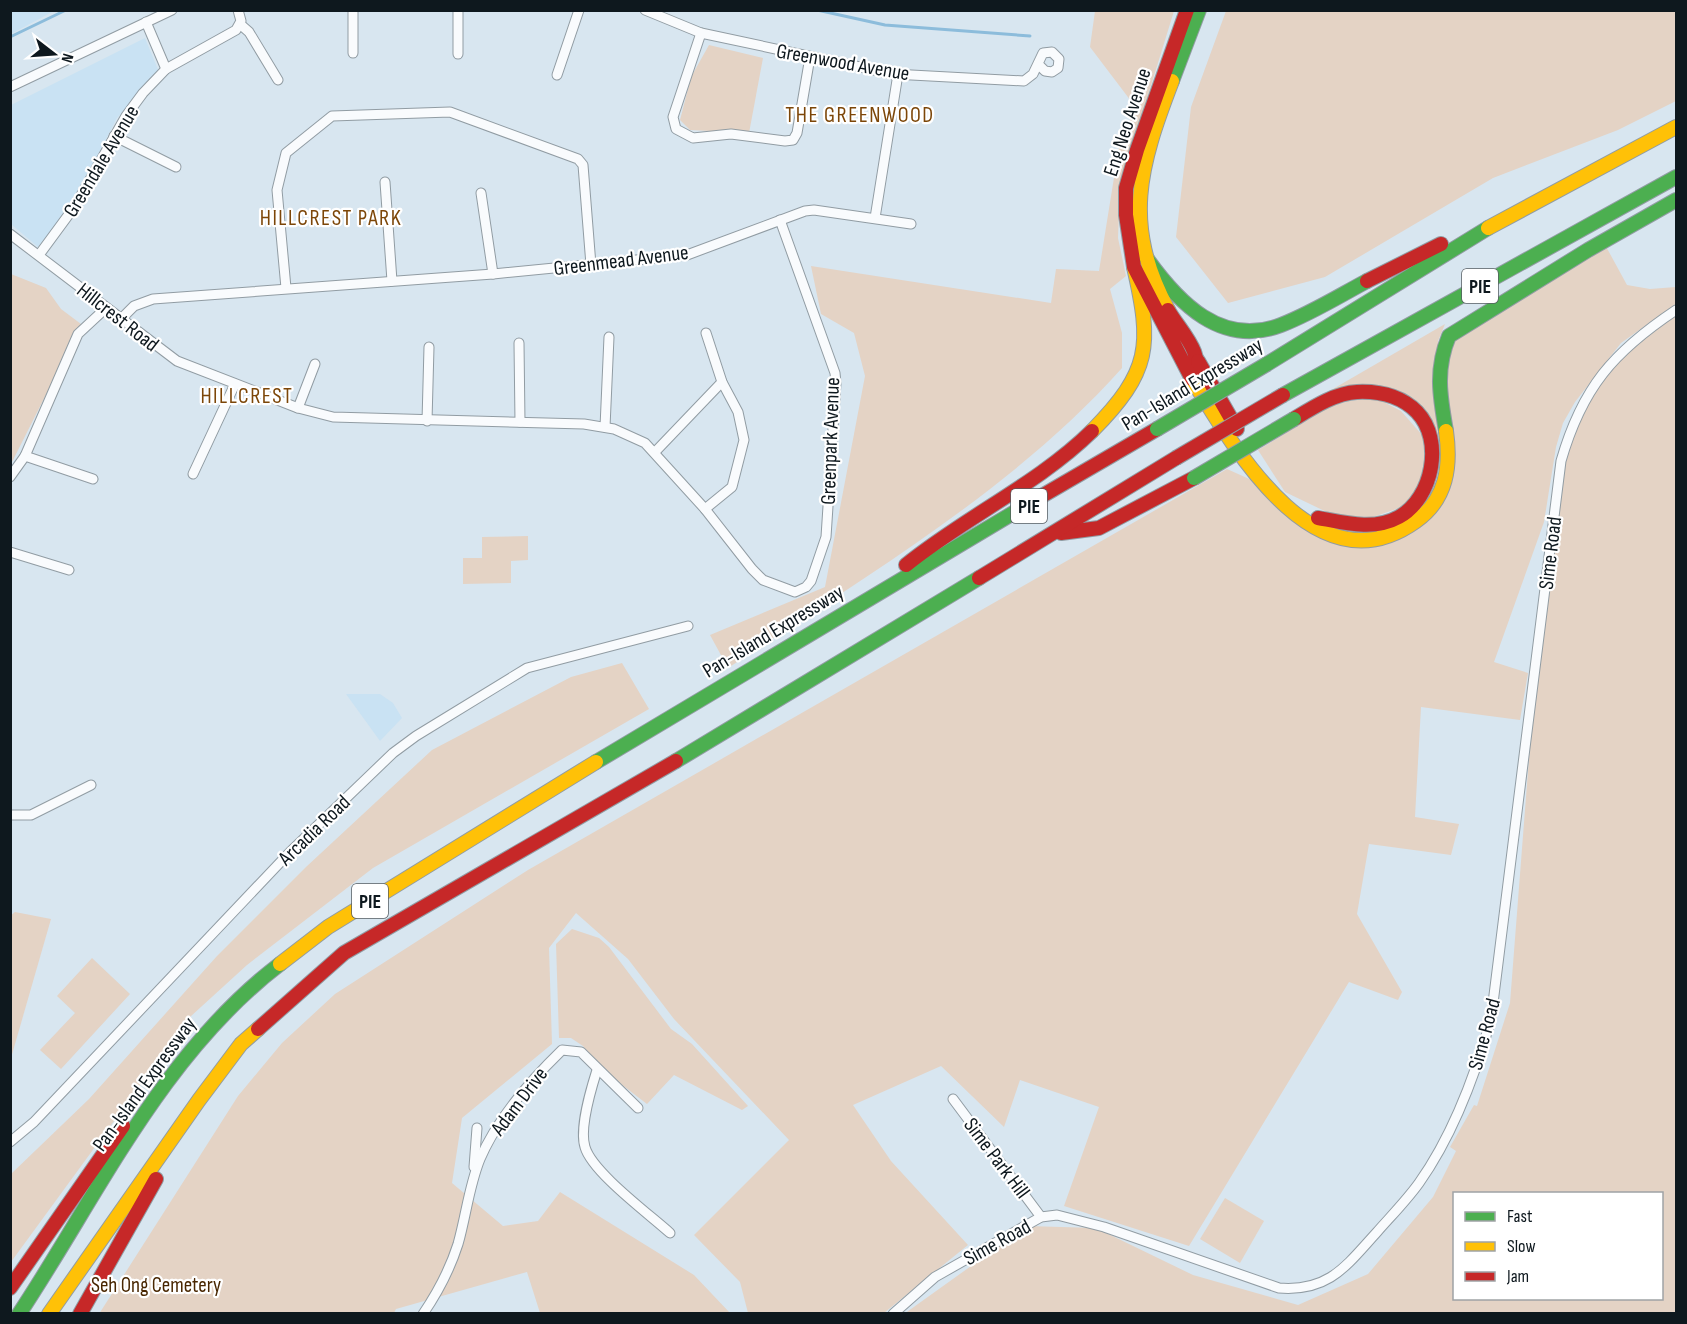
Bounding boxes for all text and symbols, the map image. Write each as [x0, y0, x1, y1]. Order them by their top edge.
north arrow [24, 24, 84, 84]
street label: Greenwood Avenue [774, 38, 911, 86]
text: N [57, 51, 77, 65]
street label: Eng Neo Avenue [1098, 65, 1157, 179]
street label: Greendale Avenue [58, 101, 145, 222]
district label: THE GREENWOOD [785, 102, 935, 129]
district label: HILLCREST PARK [260, 205, 402, 232]
street label: Greenmead Avenue [552, 240, 690, 281]
road number: PIE [1462, 269, 1498, 303]
street label: Hillcrest Road [72, 278, 164, 357]
street label: Pan-Island Expressway [1117, 333, 1267, 436]
street label: Greenpark Avenue [816, 377, 845, 505]
district label: HILLCREST [200, 383, 294, 410]
road number: PIE [1011, 489, 1047, 523]
street label: Sime Road [1534, 515, 1567, 591]
street label: Pan-Island Expressway [698, 580, 848, 683]
street label: Arcadia Road [272, 790, 356, 871]
road number: PIE [352, 884, 388, 918]
street label: Sime Road [1463, 996, 1506, 1073]
street label: Pan-Island Expressway [87, 1012, 202, 1156]
street label: Adam Drive [485, 1062, 553, 1141]
street label: Sime Park Hill [958, 1113, 1035, 1204]
legend [1453, 1192, 1663, 1300]
text: Fast [1507, 1206, 1533, 1227]
street label: Sime Road [959, 1214, 1035, 1271]
text: Slow [1507, 1236, 1536, 1257]
text: Jam [1506, 1266, 1529, 1287]
park label: Seh Ong Cemetery [91, 1273, 221, 1298]

